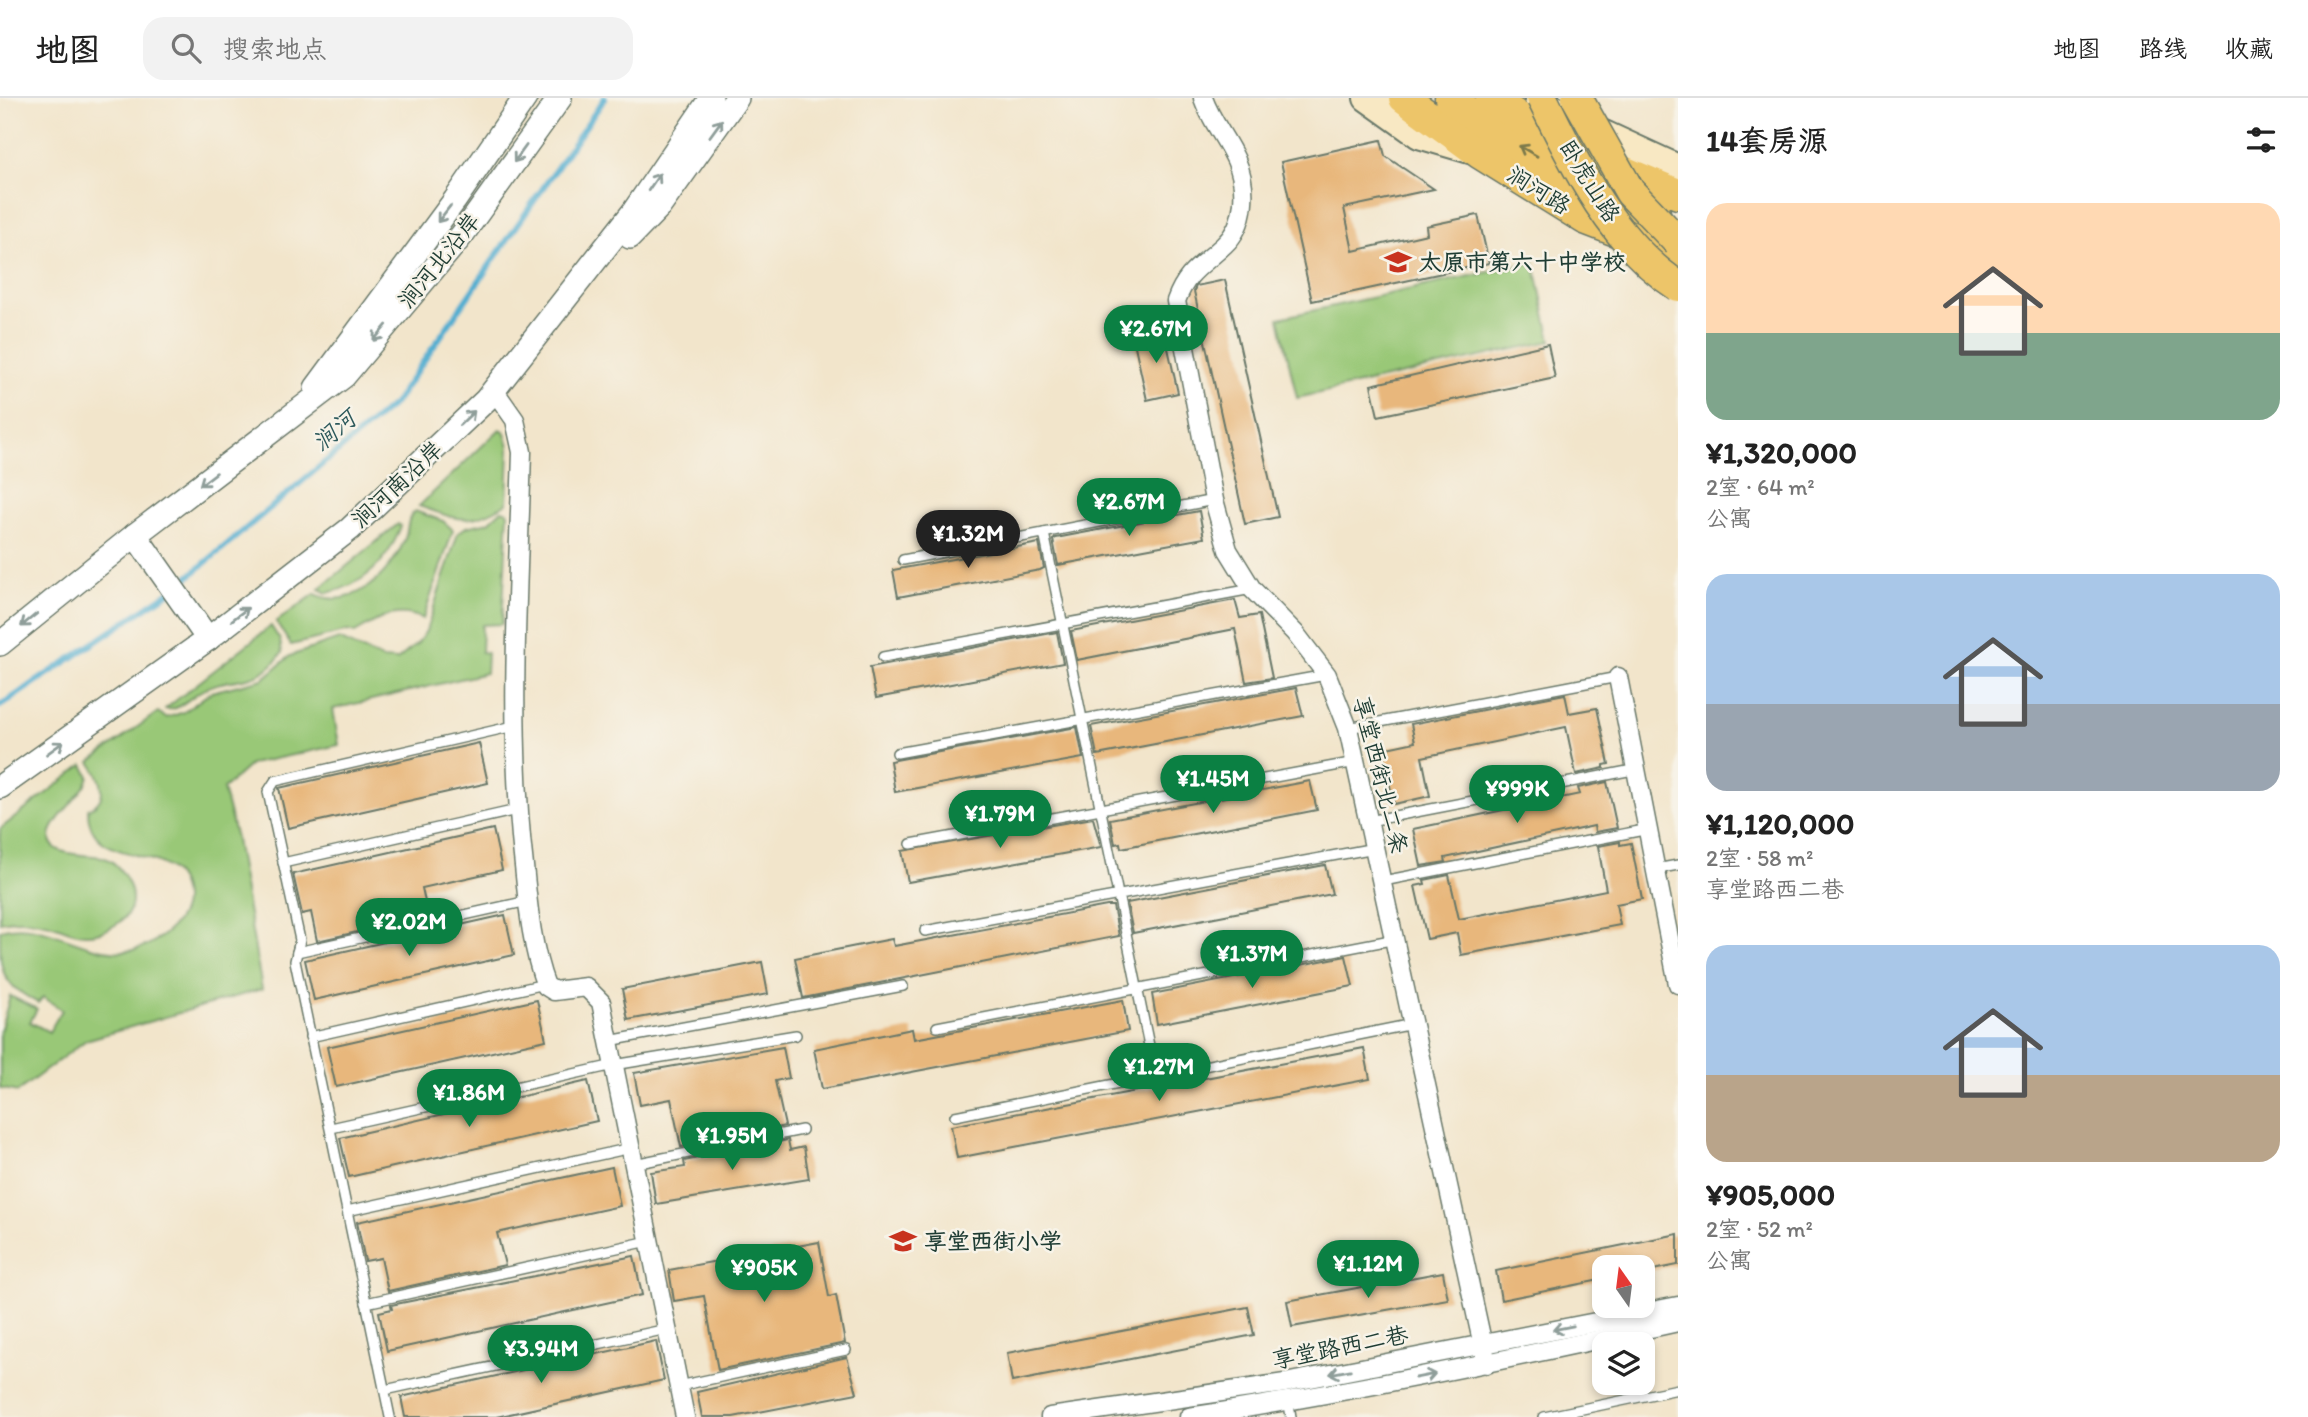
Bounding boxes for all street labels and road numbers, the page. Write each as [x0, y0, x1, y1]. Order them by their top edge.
street label: 卧虎山路 [1554, 135, 1626, 227]
street label: 涧河路 [1502, 160, 1576, 220]
street label: 涧河北沿岸 [392, 207, 486, 313]
street label: 涧河南沿岸 [345, 435, 449, 533]
street label: 享堂西街北二条 [1348, 694, 1414, 856]
street label: 享堂路西二巷 [1270, 1320, 1411, 1374]

